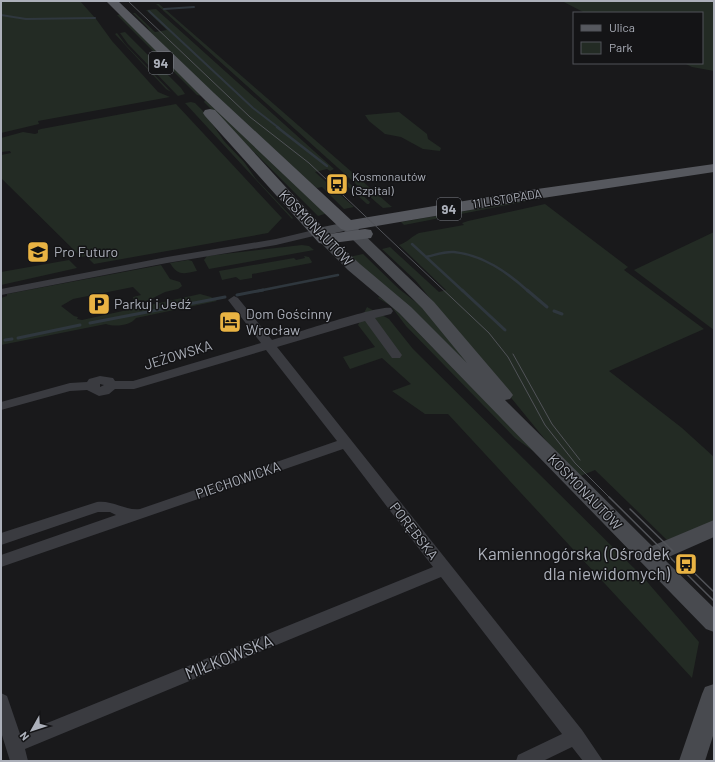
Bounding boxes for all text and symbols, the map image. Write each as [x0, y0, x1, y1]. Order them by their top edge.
legend [573, 12, 703, 64]
text: Ulica [609, 20, 635, 34]
text: Park [609, 40, 633, 54]
road number: 94 [149, 52, 173, 74]
place label: Kosmonautów (Szpital) [351, 169, 426, 197]
bus stop icon: Kosmonautów (Szpital) [324, 171, 350, 197]
street label: KOSMONAUTÓW [276, 186, 357, 269]
street label: 11 LISTOPADA [471, 186, 542, 210]
road number: 94 [437, 198, 461, 220]
school or university icon: Pro Futuro [25, 239, 51, 265]
place label: Pro Futuro [54, 243, 118, 260]
parking icon: Parkuj i Jedź [86, 291, 112, 317]
place label: Parkuj i Jedź [114, 295, 191, 312]
place label: Dom Gościnny Wrocław [246, 305, 332, 338]
hotel icon: Dom Gościnny Wrocław [217, 309, 243, 335]
street label: JEŻOWSKA [142, 336, 215, 373]
street label: KOSMONAUTÓW [545, 450, 626, 533]
street label: PIECHOWICKA [193, 457, 283, 502]
street label: PORĘBSKA [387, 499, 442, 563]
place label: Kamiennogórska (Ośrodek dla niewidomych) [478, 543, 671, 583]
bus stop icon: Kamiennogórska (Ośrodek dla niewidomych) [673, 551, 699, 577]
street label: MIŁKOWSKA [182, 629, 276, 683]
north arrow [12, 710, 52, 750]
text: N [16, 730, 31, 744]

